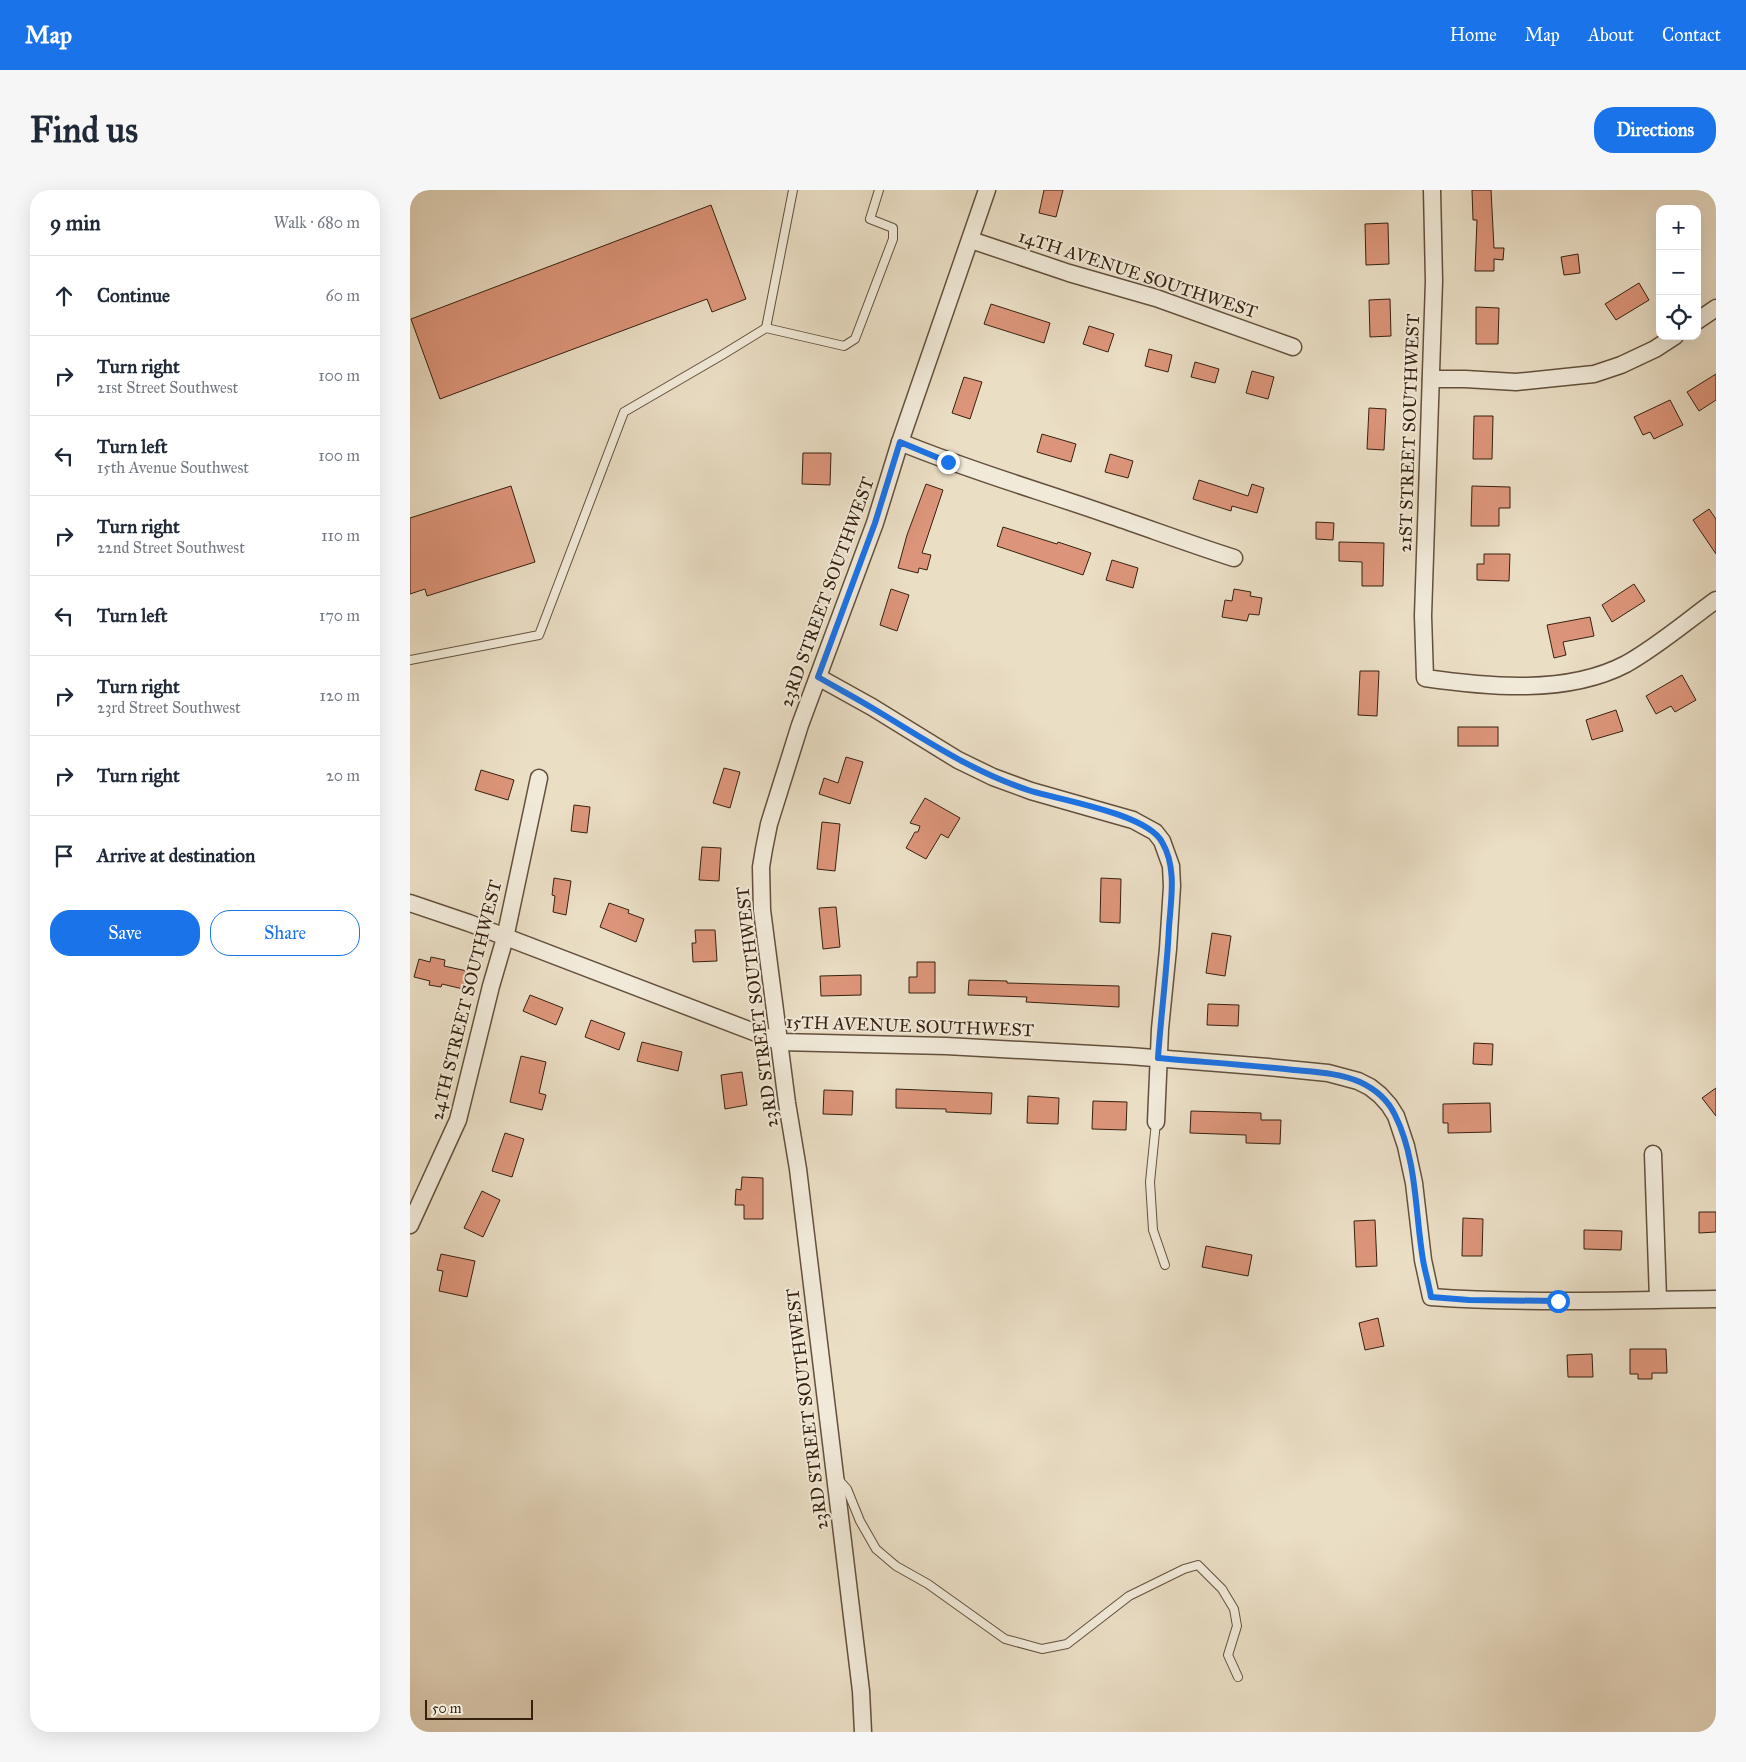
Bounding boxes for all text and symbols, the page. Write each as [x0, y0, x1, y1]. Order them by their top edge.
text: Map [25, 20, 72, 50]
text: Home [1450, 24, 1497, 46]
text: Map [1525, 24, 1560, 46]
text: About [1588, 24, 1634, 46]
text: Contact [1662, 24, 1721, 46]
button: Directions [1594, 107, 1716, 153]
text: Find us [30, 109, 138, 152]
map controls [1656, 205, 1701, 340]
button: + [1656, 205, 1701, 250]
text: 9 min [50, 210, 101, 236]
text: Walk · 680 m [274, 213, 360, 232]
street label: 14TH AVENUE SOUTHWEST [1016, 225, 1260, 323]
button: − [1656, 250, 1701, 295]
icon: ahead [50, 282, 78, 310]
text: Continue [97, 284, 170, 307]
text: 60 m [326, 286, 360, 305]
button: locate [1656, 295, 1701, 340]
street label: 21ST STREET SOUTHWEST [1394, 313, 1424, 553]
text: Turn right [97, 355, 180, 378]
icon: right [50, 362, 78, 390]
text: 100 m [318, 366, 360, 385]
text: 21st Street Southwest [97, 378, 238, 397]
text: Turn left [97, 435, 167, 458]
icon: left [50, 442, 78, 470]
text: 100 m [318, 446, 360, 465]
route end [937, 451, 960, 474]
text: 15th Avenue Southwest [97, 458, 249, 477]
street label: 23RD STREET SOUTHWEST [775, 474, 879, 710]
text: Turn right [97, 515, 180, 538]
icon: right [50, 522, 78, 550]
text: 110 m [321, 526, 360, 545]
text: 22nd Street Southwest [97, 538, 245, 557]
icon: left [50, 602, 78, 630]
text: Turn left [97, 604, 167, 627]
text: 170 m [319, 606, 360, 625]
text: Turn right [97, 675, 180, 698]
icon: right [50, 682, 78, 710]
text: 120 m [320, 686, 360, 705]
text: 23rd Street Southwest [97, 698, 241, 717]
icon: right [50, 762, 78, 790]
text: Turn right [97, 764, 180, 787]
text: 20 m [326, 766, 360, 785]
icon: arrive [50, 842, 78, 870]
text: Arrive at destination [97, 844, 255, 867]
street label: 24TH STREET SOUTHWEST [425, 878, 507, 1122]
street label: 23RD STREET SOUTHWEST [731, 885, 783, 1129]
button: Save [50, 910, 200, 956]
button: Share [210, 910, 360, 956]
street label: 15TH AVENUE SOUTHWEST [786, 1011, 1034, 1041]
street label: 23RD STREET SOUTHWEST [781, 1287, 833, 1531]
route start [1547, 1290, 1570, 1313]
scale bar [425, 1697, 532, 1720]
text: 50 m [432, 1700, 461, 1717]

